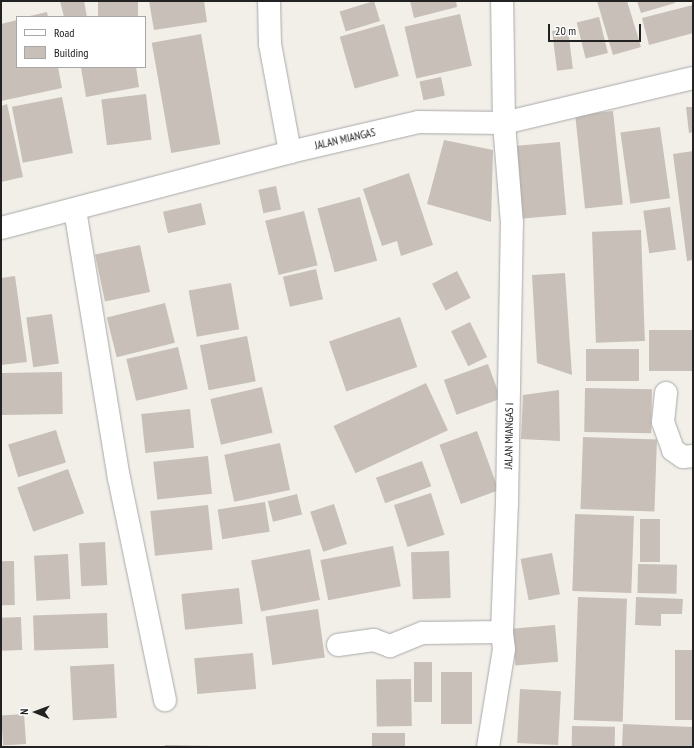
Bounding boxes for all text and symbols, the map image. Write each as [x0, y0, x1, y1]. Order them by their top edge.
legend [16, 16, 146, 68]
scale bar [550, 16, 643, 42]
text: 20 m [555, 23, 576, 38]
text: Road [54, 25, 74, 40]
text: Building [54, 45, 89, 60]
street label: JALAN MIANGAS [313, 126, 377, 152]
street label: JALAN MIANGAS I [502, 402, 516, 470]
north arrow [16, 692, 56, 732]
text: N [17, 709, 31, 715]

